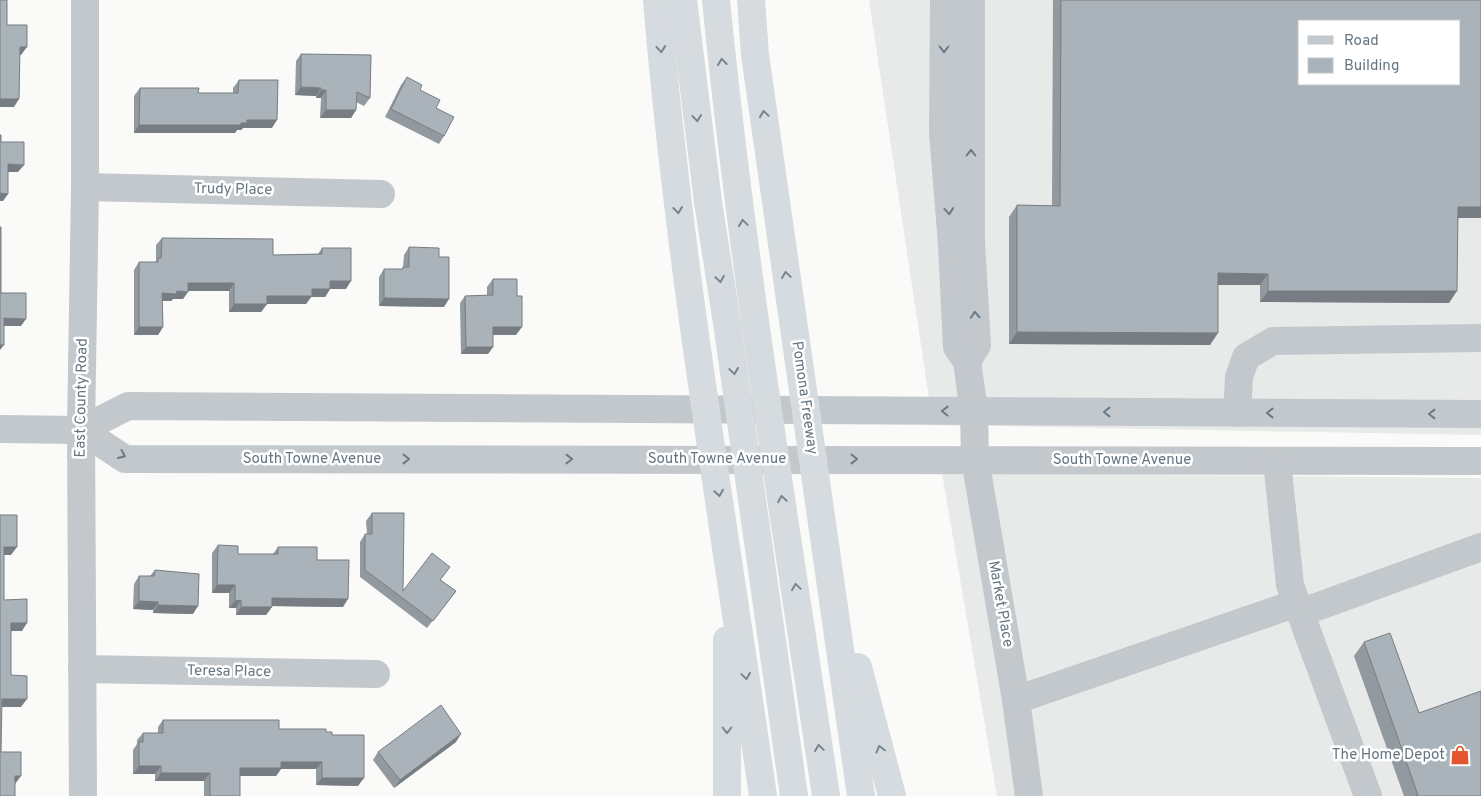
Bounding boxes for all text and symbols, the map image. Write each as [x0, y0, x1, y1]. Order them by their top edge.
legend [1298, 20, 1461, 85]
text: Road [1344, 32, 1379, 51]
one-way arrow [655, 45, 666, 53]
one-way arrow [939, 45, 949, 53]
text: Building [1344, 57, 1399, 76]
one-way arrow [717, 58, 728, 66]
one-way arrow [759, 110, 769, 119]
one-way arrow [691, 114, 701, 122]
one-way arrow [966, 149, 976, 156]
street label: Trudy Place [194, 180, 272, 200]
one-way arrow [672, 206, 683, 214]
one-way arrow [944, 207, 955, 215]
one-way arrow [738, 219, 748, 227]
one-way arrow [781, 271, 792, 279]
one-way arrow [715, 274, 725, 283]
one-way arrow [969, 311, 980, 319]
street label: East County Road [71, 338, 93, 458]
street label: Pomona Freeway [787, 340, 821, 456]
one-way arrow [729, 367, 739, 375]
one-way arrow [941, 406, 948, 416]
one-way arrow [1103, 407, 1111, 417]
one-way arrow [1266, 408, 1274, 418]
one-way arrow [1428, 409, 1436, 419]
one-way arrow [117, 449, 126, 459]
street label: South Towne Avenue [243, 450, 381, 469]
street label: South Towne Avenue [648, 450, 786, 469]
street label: South Towne Avenue [1053, 451, 1191, 470]
one-way arrow [403, 454, 411, 464]
one-way arrow [566, 454, 573, 464]
one-way arrow [850, 454, 858, 464]
one-way arrow [713, 490, 724, 498]
one-way arrow [778, 494, 788, 503]
street label: Market Place [983, 559, 1017, 649]
one-way arrow [791, 583, 801, 591]
street label: Teresa Place [187, 662, 271, 682]
one-way arrow [740, 672, 751, 680]
one-way arrow [722, 726, 732, 734]
one-way arrow [814, 743, 825, 751]
shop icon: The Home Depot [1449, 744, 1471, 766]
one-way arrow [875, 745, 885, 753]
place label: The Home Depot [1332, 746, 1445, 765]

